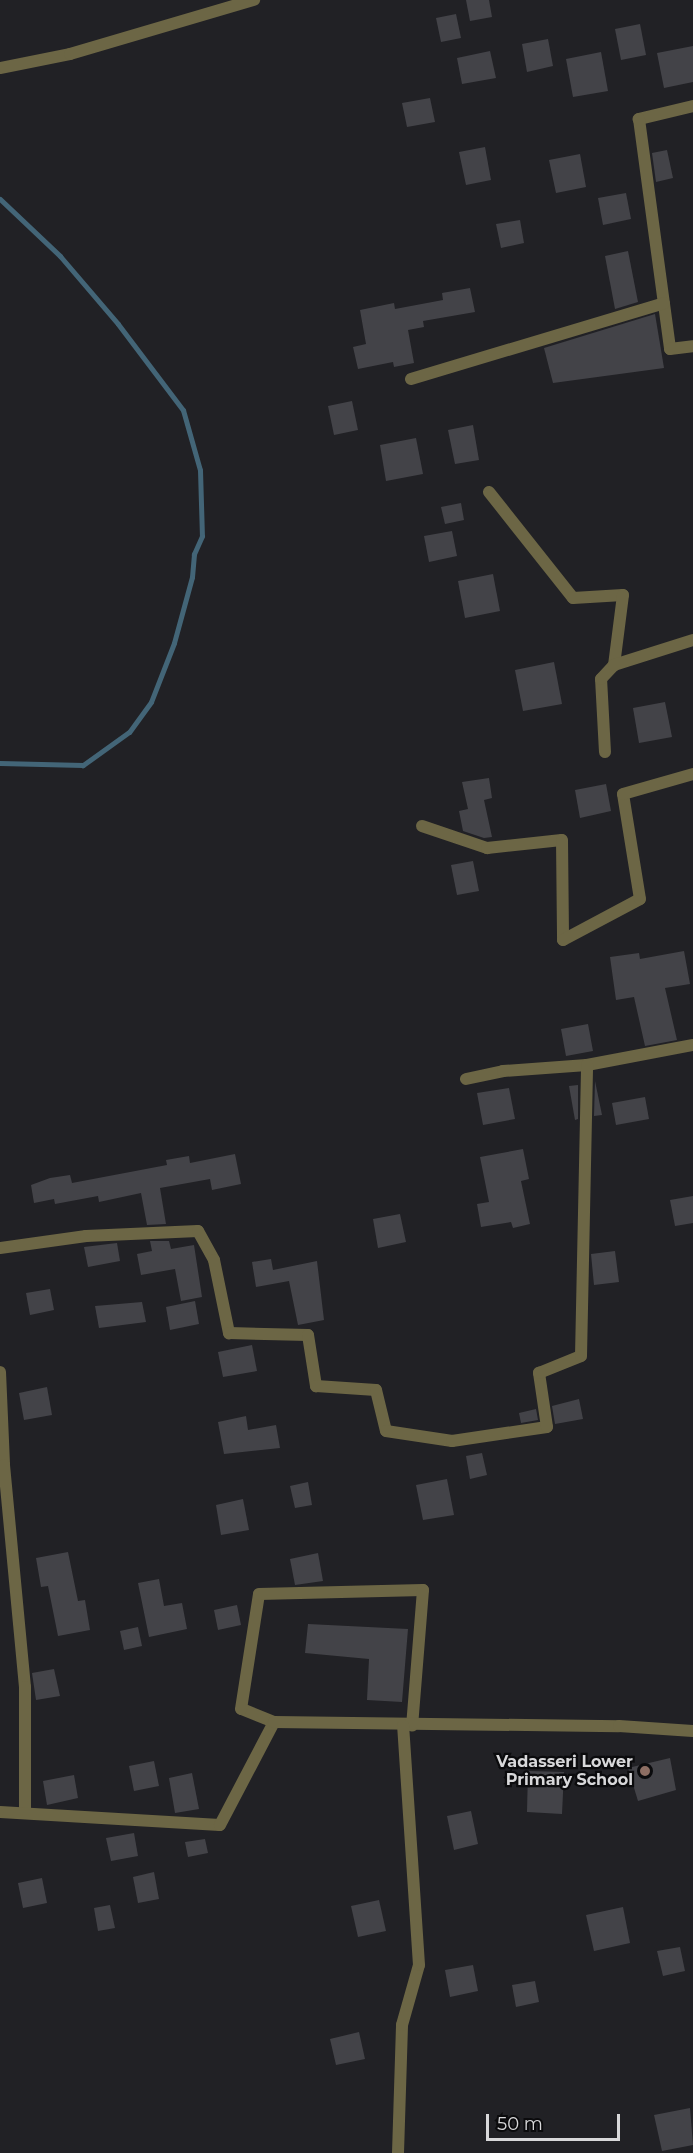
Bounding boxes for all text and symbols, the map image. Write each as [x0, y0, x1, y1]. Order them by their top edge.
place label: Vadasseri Lower Primary School [496, 1752, 633, 1790]
marker: Vadasseri Lower Primary School [638, 1764, 652, 1778]
scale bar [489, 2102, 622, 2140]
text: 50 m [497, 2113, 543, 2135]

